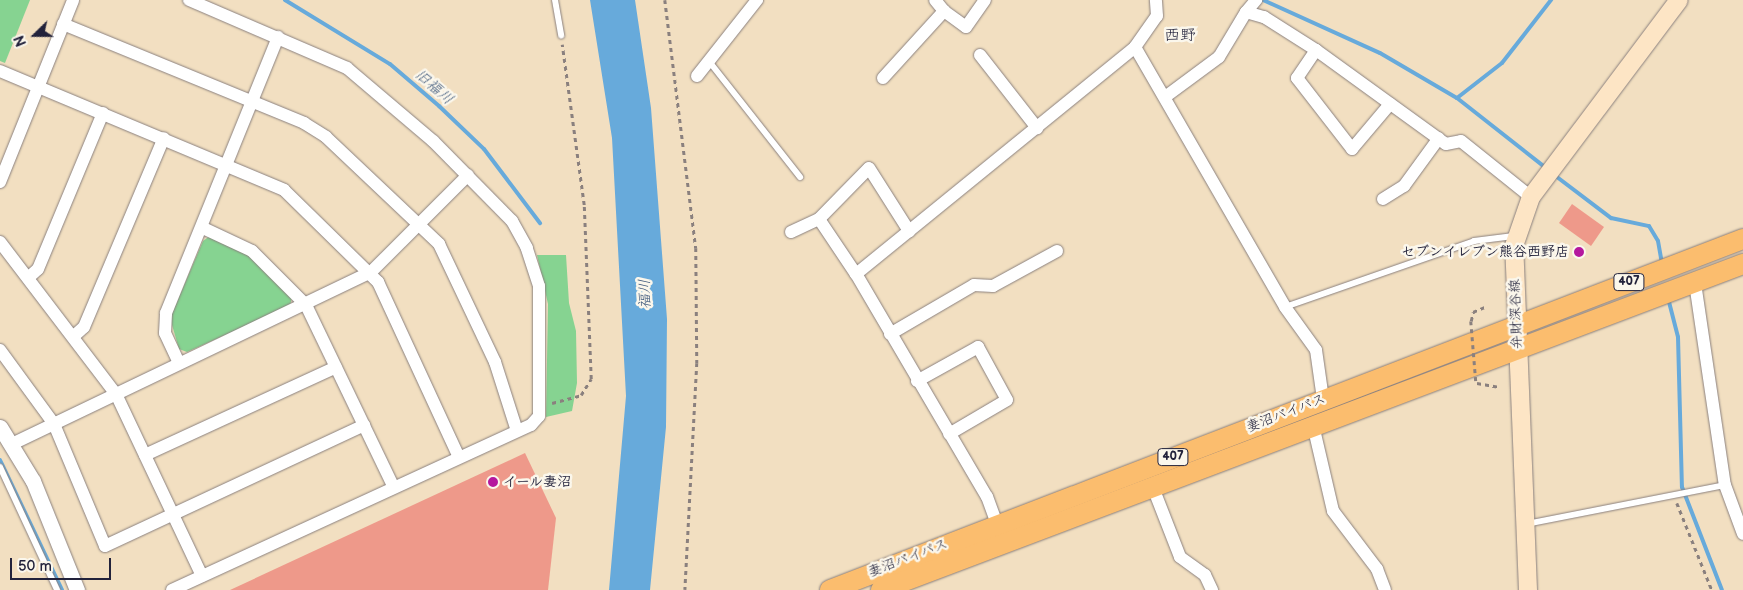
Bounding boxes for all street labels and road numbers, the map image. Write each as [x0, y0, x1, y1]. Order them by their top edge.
road number: 407 [1613, 272, 1645, 292]
street label: 弁財深谷線 [1506, 279, 1526, 349]
street label: 妻沼バイパス [1244, 390, 1328, 436]
road number: 407 [1157, 448, 1189, 467]
street label: 妻沼バイパス [866, 535, 950, 581]

